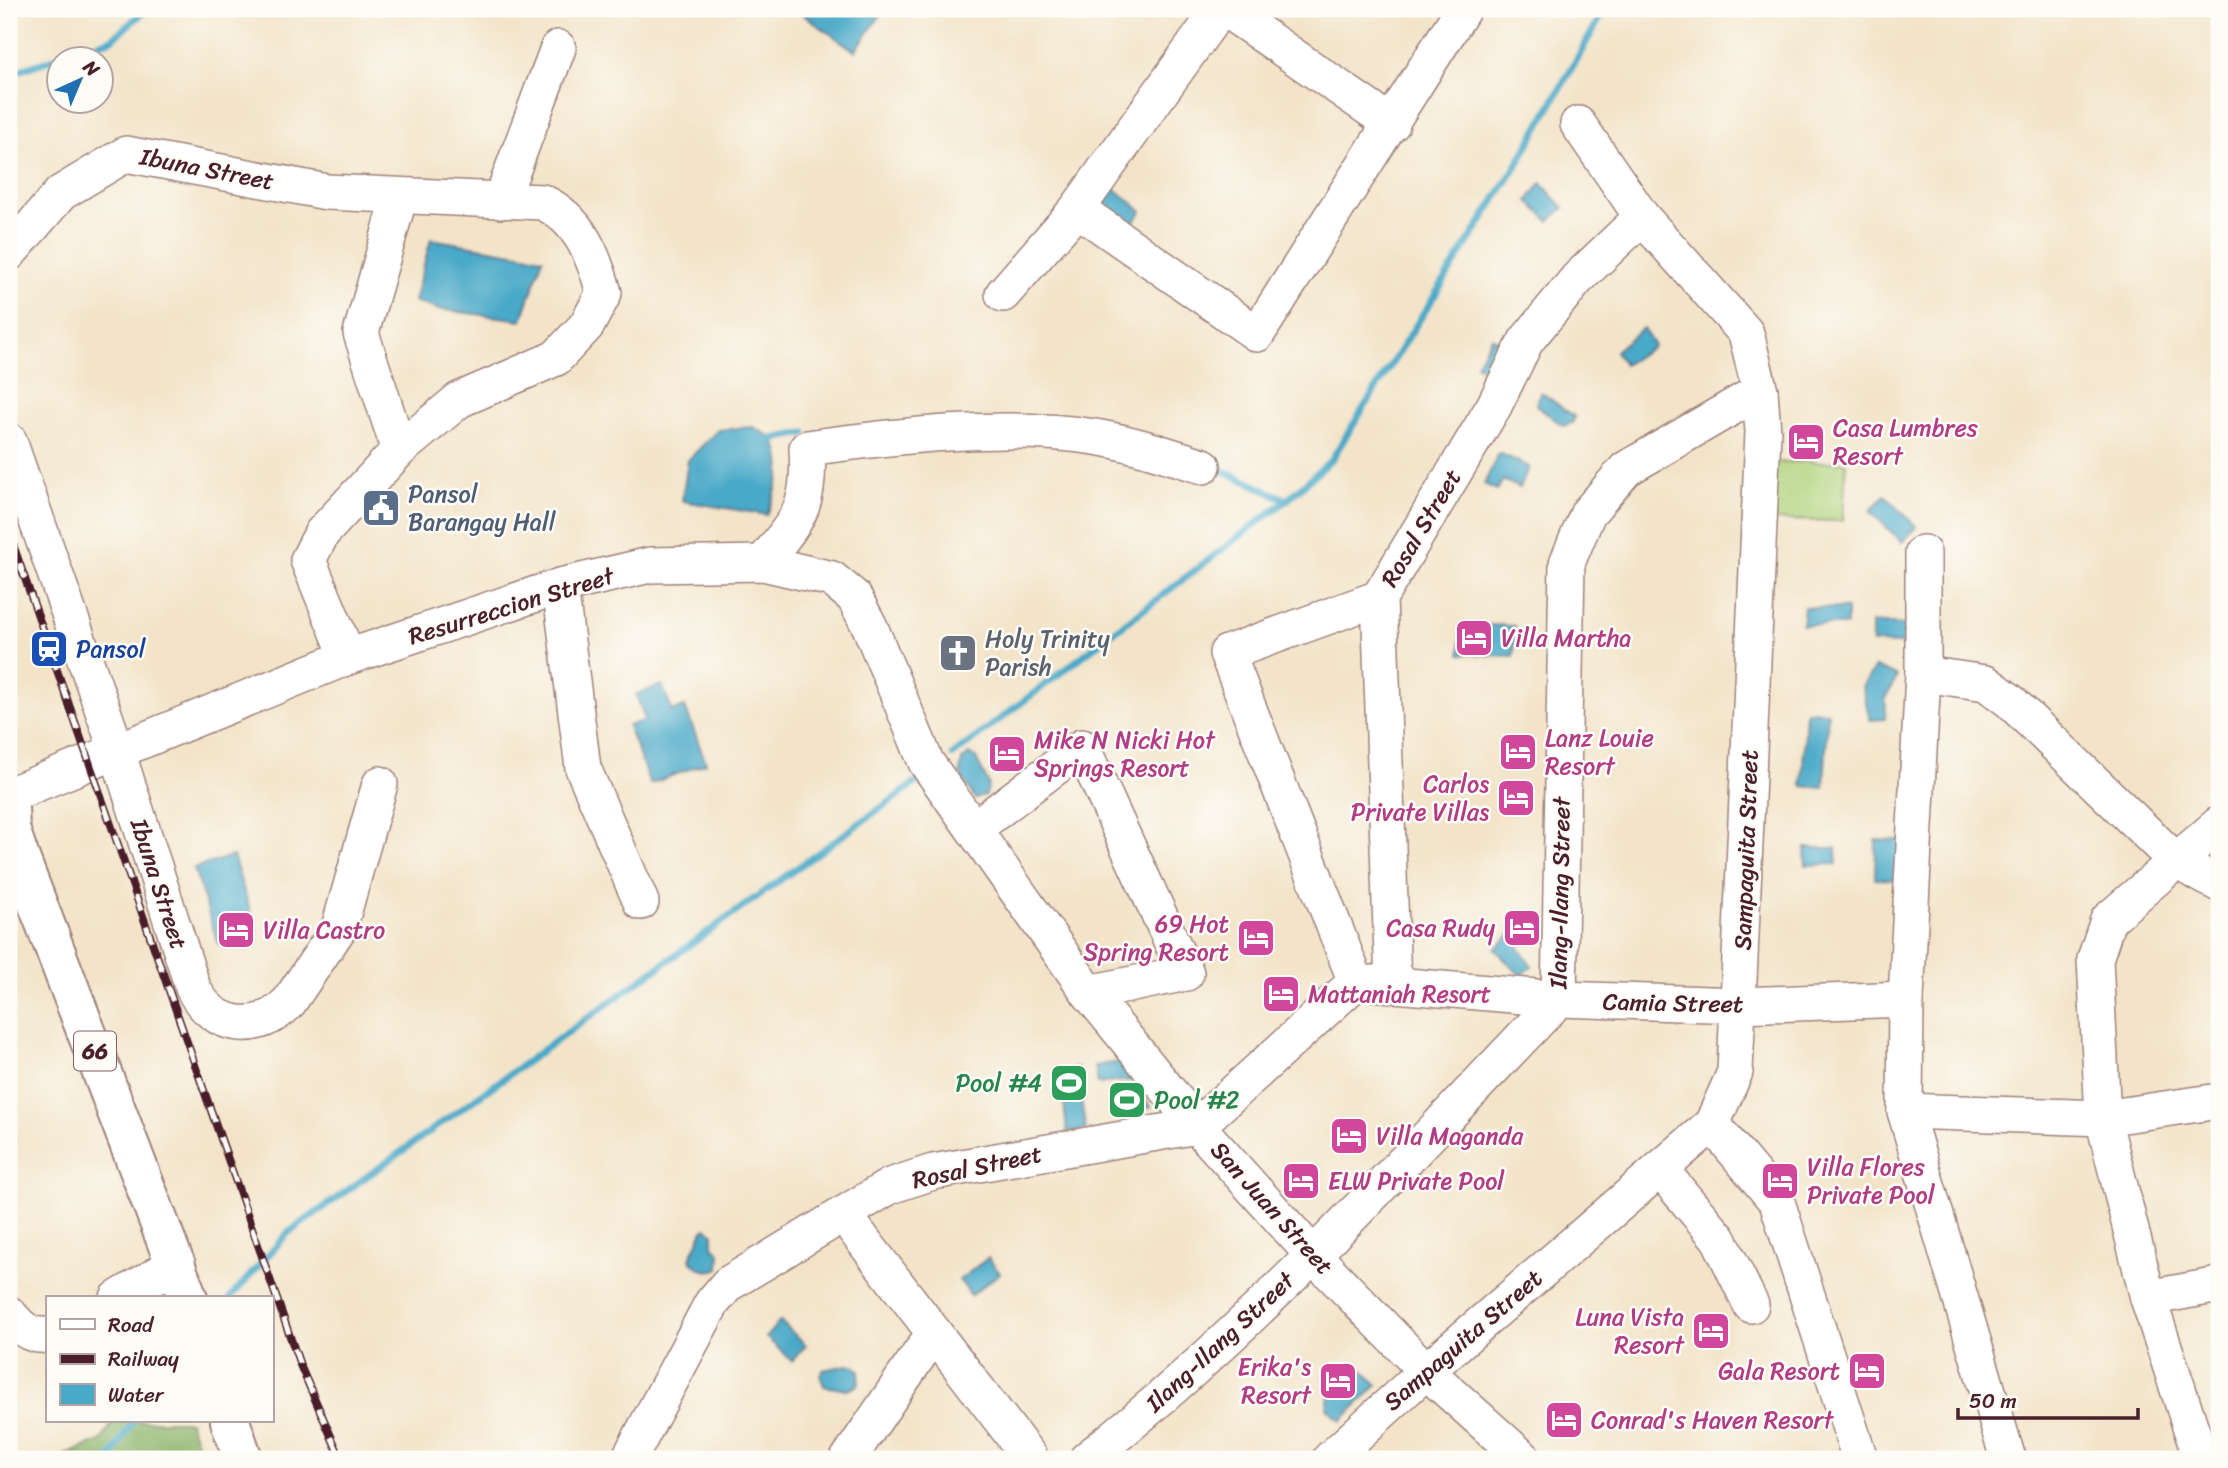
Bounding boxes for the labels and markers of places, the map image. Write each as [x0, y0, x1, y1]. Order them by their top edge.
place label: Casa Lumbres Resort [1833, 407, 1978, 477]
hotel icon: Casa Lumbres Resort [1785, 421, 1827, 463]
place label: Pansol Barangay Hall [408, 473, 557, 543]
public building icon: Pansol Barangay Hall [360, 487, 402, 529]
hotel icon: Villa Martha [1453, 617, 1495, 659]
place label: Villa Martha [1501, 617, 1631, 659]
place label: Holy Trinity Parish [985, 618, 1111, 688]
station icon: Pansol [28, 628, 70, 670]
place label: Pansol [76, 628, 147, 670]
church icon: Holy Trinity Parish [937, 632, 979, 674]
place label: Lanz Louie Resort [1545, 717, 1654, 787]
place label: Mike N Nicki Hot Springs Resort [1034, 719, 1216, 789]
hotel icon: Lanz Louie Resort [1497, 731, 1539, 773]
hotel icon: Mike N Nicki Hot Springs Resort [986, 733, 1028, 775]
place label: Carlos Private Villas [1351, 763, 1489, 833]
hotel icon: Carlos Private Villas [1495, 777, 1537, 819]
place label: 69 Hot Spring Resort [1083, 903, 1229, 973]
place label: Casa Rudy [1386, 907, 1496, 949]
hotel icon: Casa Rudy [1501, 907, 1543, 949]
hotel icon: Villa Castro [215, 909, 257, 951]
place label: Villa Castro [263, 909, 385, 951]
hotel icon: 69 Hot Spring Resort [1235, 917, 1277, 959]
hotel icon: Mattaniah Resort [1260, 973, 1302, 1015]
place label: Mattaniah Resort [1308, 973, 1491, 1015]
place label: Pool #4 [955, 1062, 1042, 1104]
sports icon: Pool #4 [1048, 1062, 1090, 1104]
sports icon: Pool #2 [1106, 1079, 1148, 1121]
place label: Pool #2 [1154, 1079, 1240, 1121]
hotel icon: Villa Maganda [1328, 1115, 1370, 1157]
place label: Villa Maganda [1376, 1115, 1524, 1157]
place label: Villa Flores Private Pool [1807, 1146, 1936, 1216]
hotel icon: ELW Private Pool [1280, 1160, 1322, 1202]
place label: ELW Private Pool [1328, 1160, 1505, 1202]
hotel icon: Villa Flores Private Pool [1759, 1160, 1801, 1202]
place label: Luna Vista Resort [1575, 1296, 1685, 1366]
hotel icon: Luna Vista Resort [1690, 1310, 1732, 1352]
place label: Erika's Resort [1238, 1346, 1312, 1416]
place label: Gala Resort [1718, 1350, 1840, 1392]
hotel icon: Gala Resort [1846, 1350, 1888, 1392]
hotel icon: Erika's Resort [1317, 1360, 1359, 1402]
hotel icon: Conrad's Haven Resort [1543, 1399, 1585, 1441]
place label: Conrad's Haven Resort [1591, 1399, 1834, 1441]

